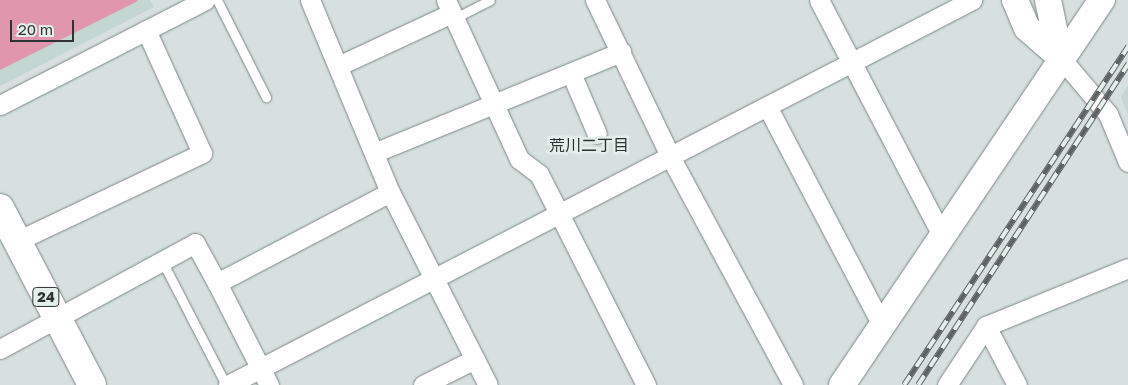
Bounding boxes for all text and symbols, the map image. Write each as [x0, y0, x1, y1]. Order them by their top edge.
scale bar [12, 10, 76, 42]
text: 20 m [18, 20, 53, 38]
district label: 荒川二丁目 [549, 135, 629, 155]
road number: 24 [32, 286, 60, 308]

